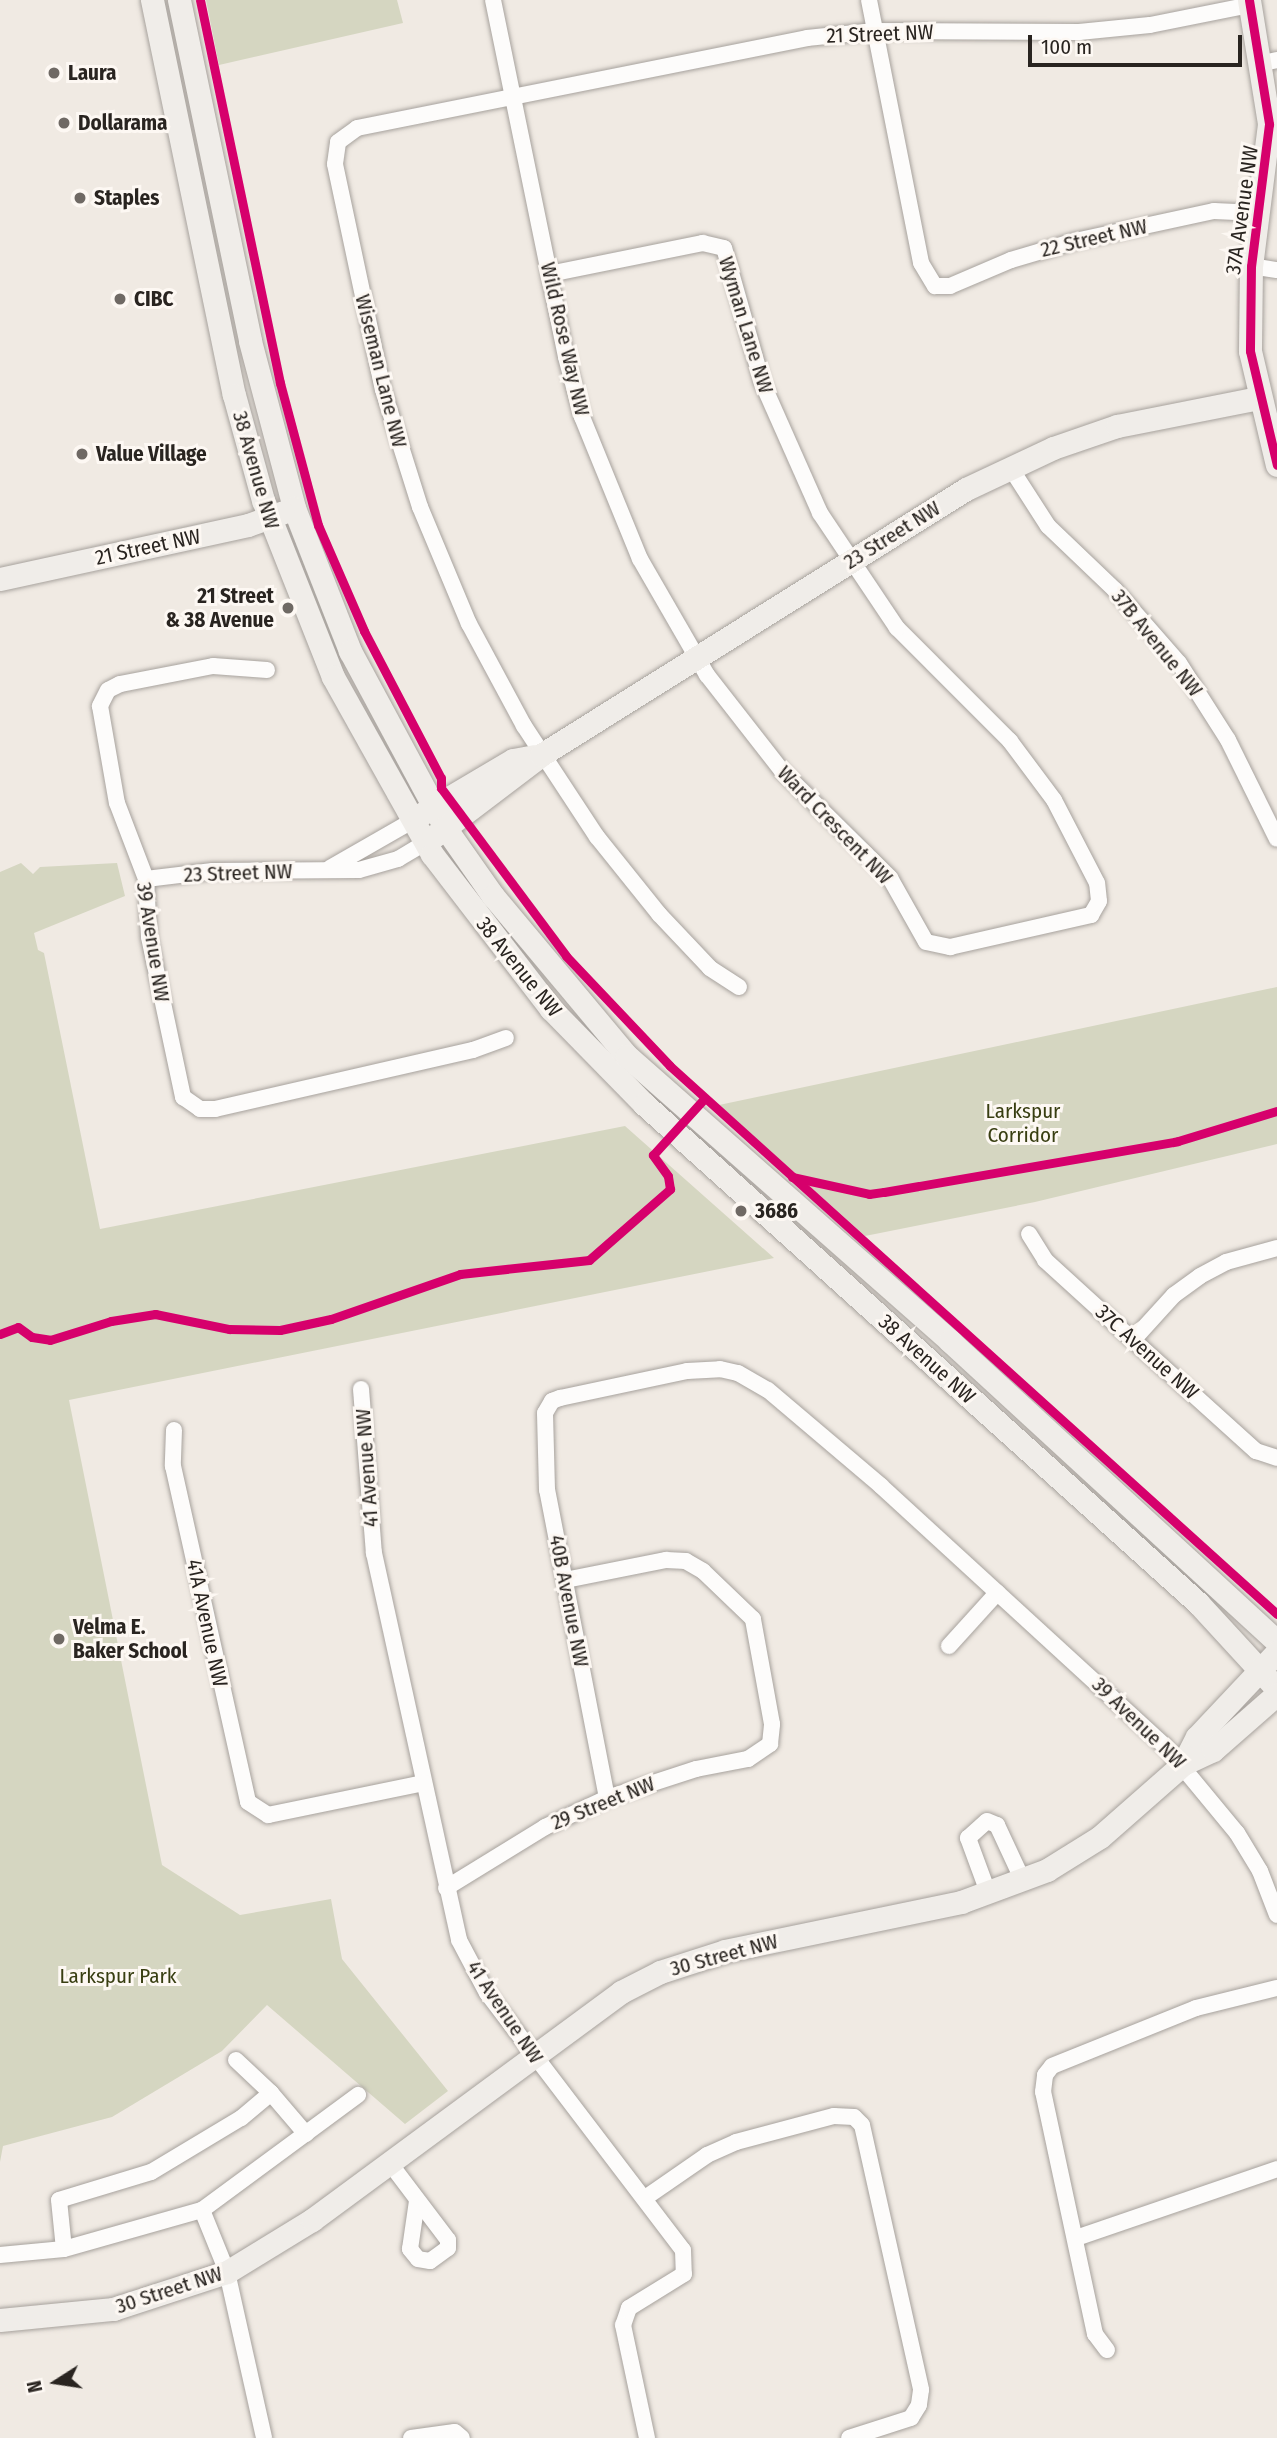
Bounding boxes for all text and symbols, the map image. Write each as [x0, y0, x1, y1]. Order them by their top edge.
street label: 21 Street NW [826, 20, 934, 48]
scale bar [1032, 21, 1246, 65]
text: 100 m [1041, 34, 1092, 60]
place label: Laura [68, 60, 117, 86]
marker: Laura [46, 65, 62, 81]
place label: Dollarama [78, 110, 167, 136]
marker: Dollarama [56, 115, 72, 131]
street label: 37A Avenue NW [1220, 144, 1264, 276]
place label: Staples [94, 185, 159, 211]
marker: Staples [72, 190, 88, 206]
street label: 22 Street NW [1038, 214, 1150, 262]
street label: Wyman Lane NW [713, 253, 779, 397]
street label: Wild Rose Way NW [535, 260, 595, 418]
place label: CIBC [134, 286, 173, 312]
marker: CIBC [112, 291, 128, 307]
street label: Wiseman Lane NW [350, 292, 412, 450]
street label: 38 Avenue NW [227, 408, 285, 532]
place label: Value Village [96, 441, 207, 467]
marker: Value Village [74, 446, 90, 462]
street label: 23 Street NW [839, 496, 945, 574]
street label: 21 Street NW [93, 524, 203, 570]
place label: 21 Street & 38 Avenue [165, 583, 274, 633]
street label: 37B Avenue NW [1106, 584, 1208, 702]
marker: 21 Street & 38 Avenue [280, 600, 296, 616]
street label: Ward Crescent NW [772, 760, 898, 890]
street label: 23 Street NW [183, 859, 293, 887]
street label: 39 Avenue NW [131, 880, 175, 1004]
street label: 38 Avenue NW [471, 912, 567, 1022]
park label: Larkspur Corridor [986, 1098, 1060, 1148]
place label: 3686 [755, 1198, 798, 1224]
marker: 3686 [733, 1203, 749, 1219]
street label: 37C Avenue NW [1090, 1299, 1204, 1405]
street label: 38 Avenue NW [873, 1309, 981, 1409]
street label: 41 Avenue NW [350, 1408, 384, 1528]
street label: 40B Avenue NW [544, 1533, 594, 1669]
street label: 41A Avenue NW [181, 1557, 233, 1689]
place label: Velma E. Baker School [73, 1614, 188, 1664]
marker: Velma E. Baker School [51, 1631, 67, 1647]
street label: 39 Avenue NW [1087, 1672, 1191, 1774]
street label: 29 Street NW [548, 1771, 658, 1835]
street label: 30 Street NW [667, 1929, 781, 1981]
street label: 41 Avenue NW [461, 1956, 549, 2068]
park label: Larkspur Park [59, 1963, 177, 1989]
street label: 30 Street NW [113, 2261, 225, 2319]
north arrow [21, 2347, 91, 2417]
text: N [23, 2379, 47, 2394]

